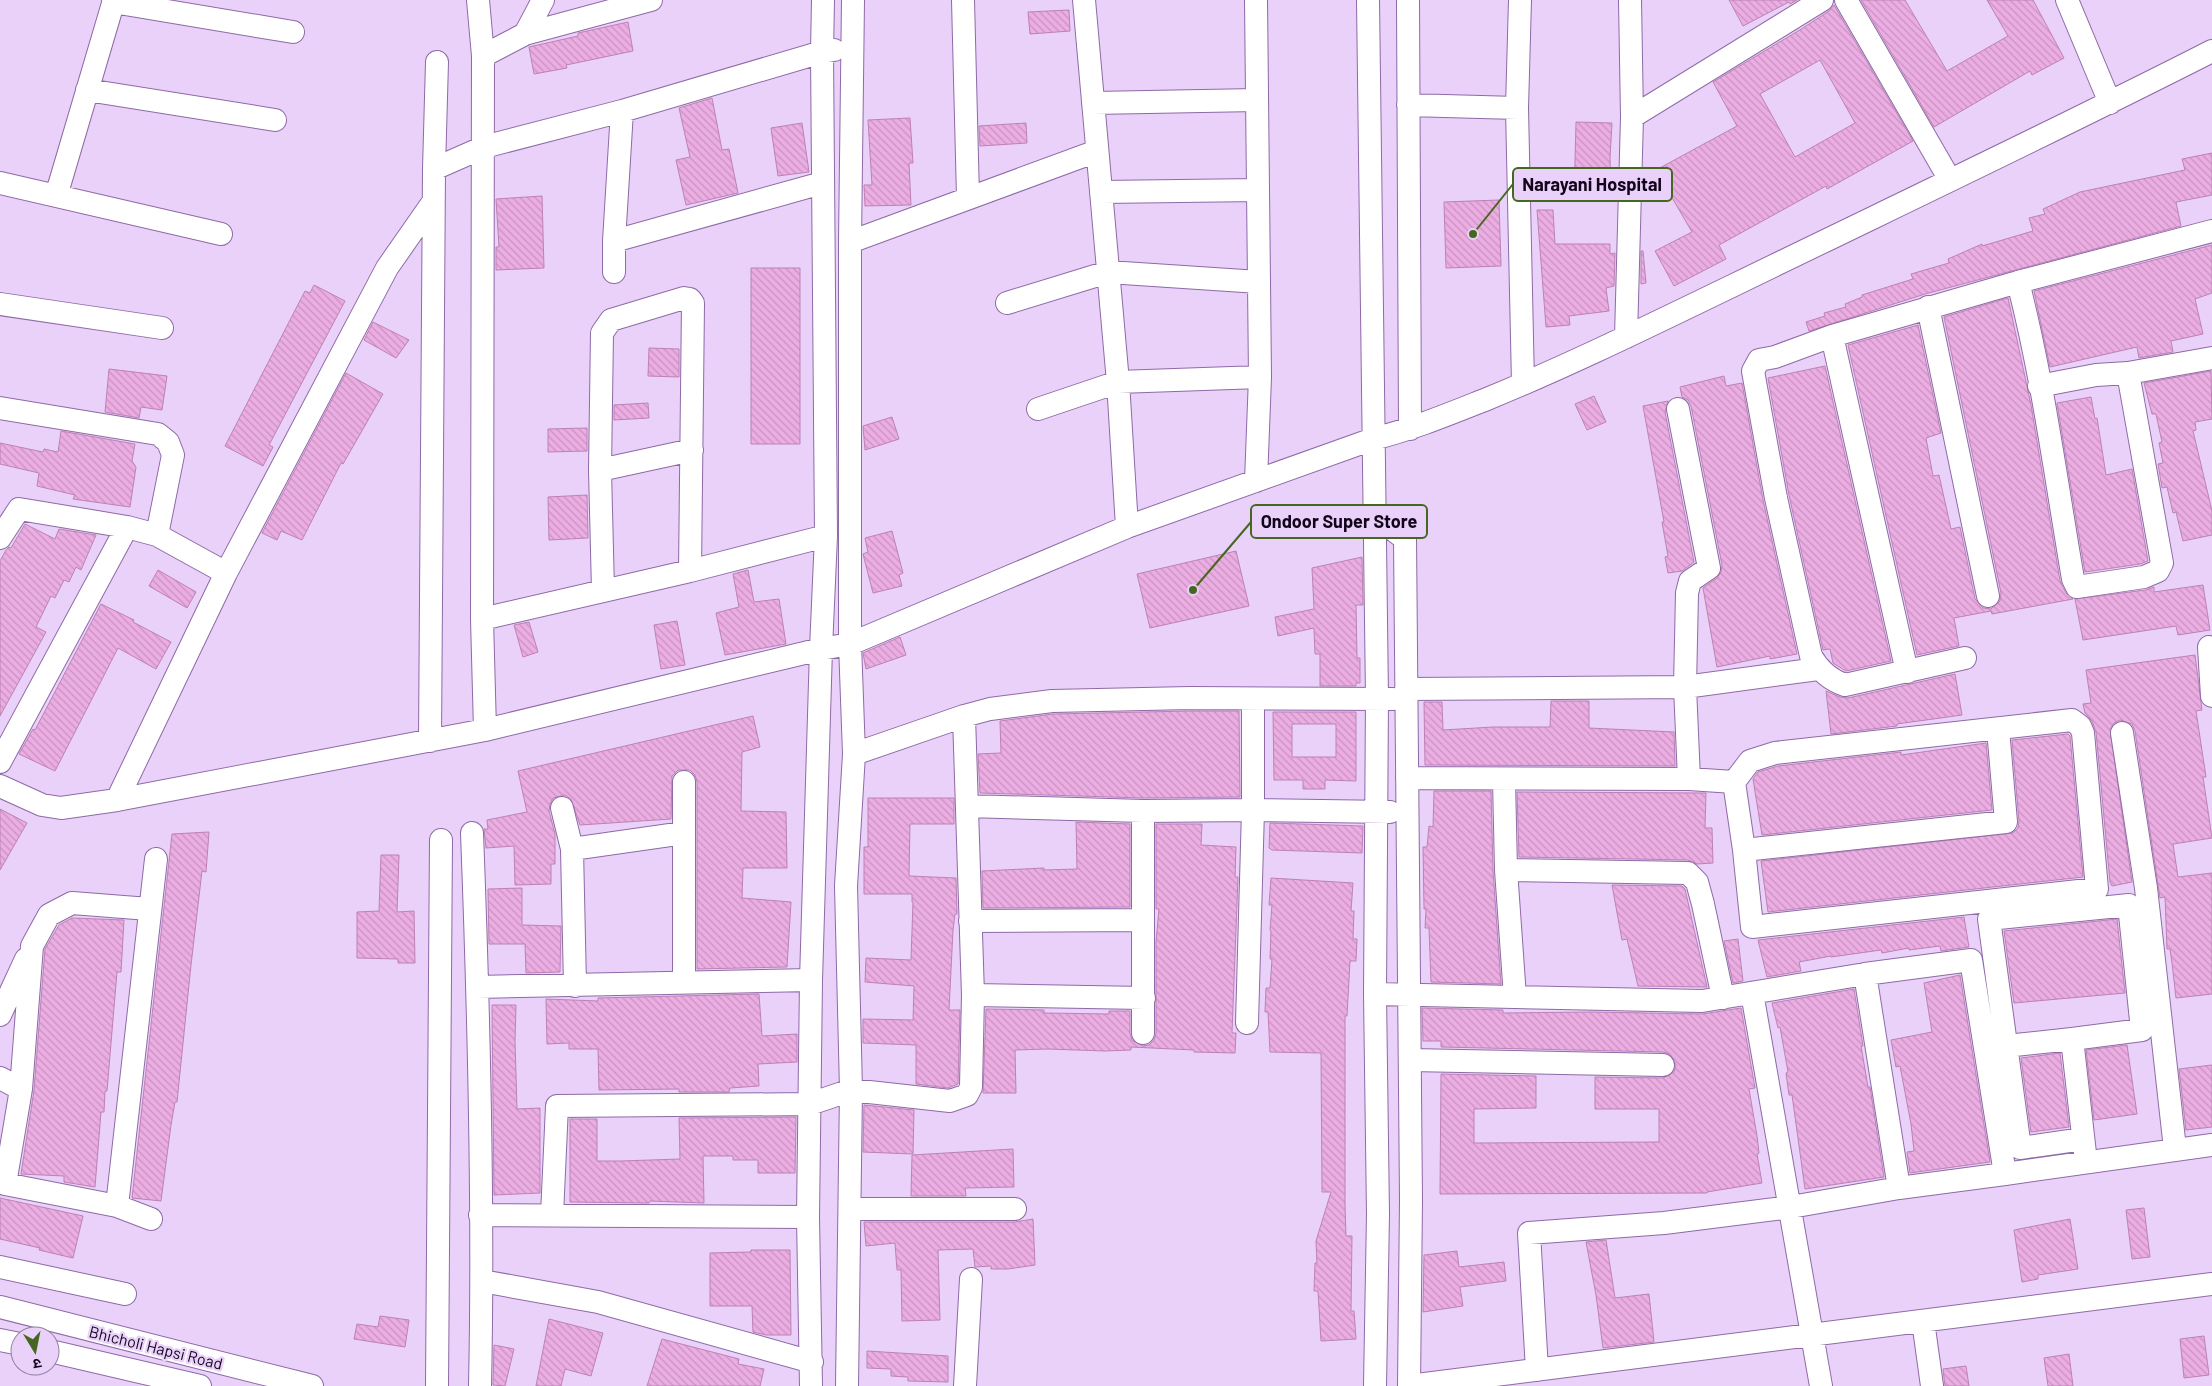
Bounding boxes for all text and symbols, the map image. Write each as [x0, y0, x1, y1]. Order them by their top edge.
callout: Narayani Hospital [1513, 168, 1672, 201]
text: Narayani Hospital [1522, 173, 1662, 195]
callout: Ondoor Super Store [1251, 505, 1427, 538]
text: Ondoor Super Store [1261, 510, 1417, 532]
street label: Bhicholi Hapsi Road [87, 1321, 225, 1373]
north arrow [10, 1326, 60, 1376]
text: उ [31, 1355, 43, 1374]

